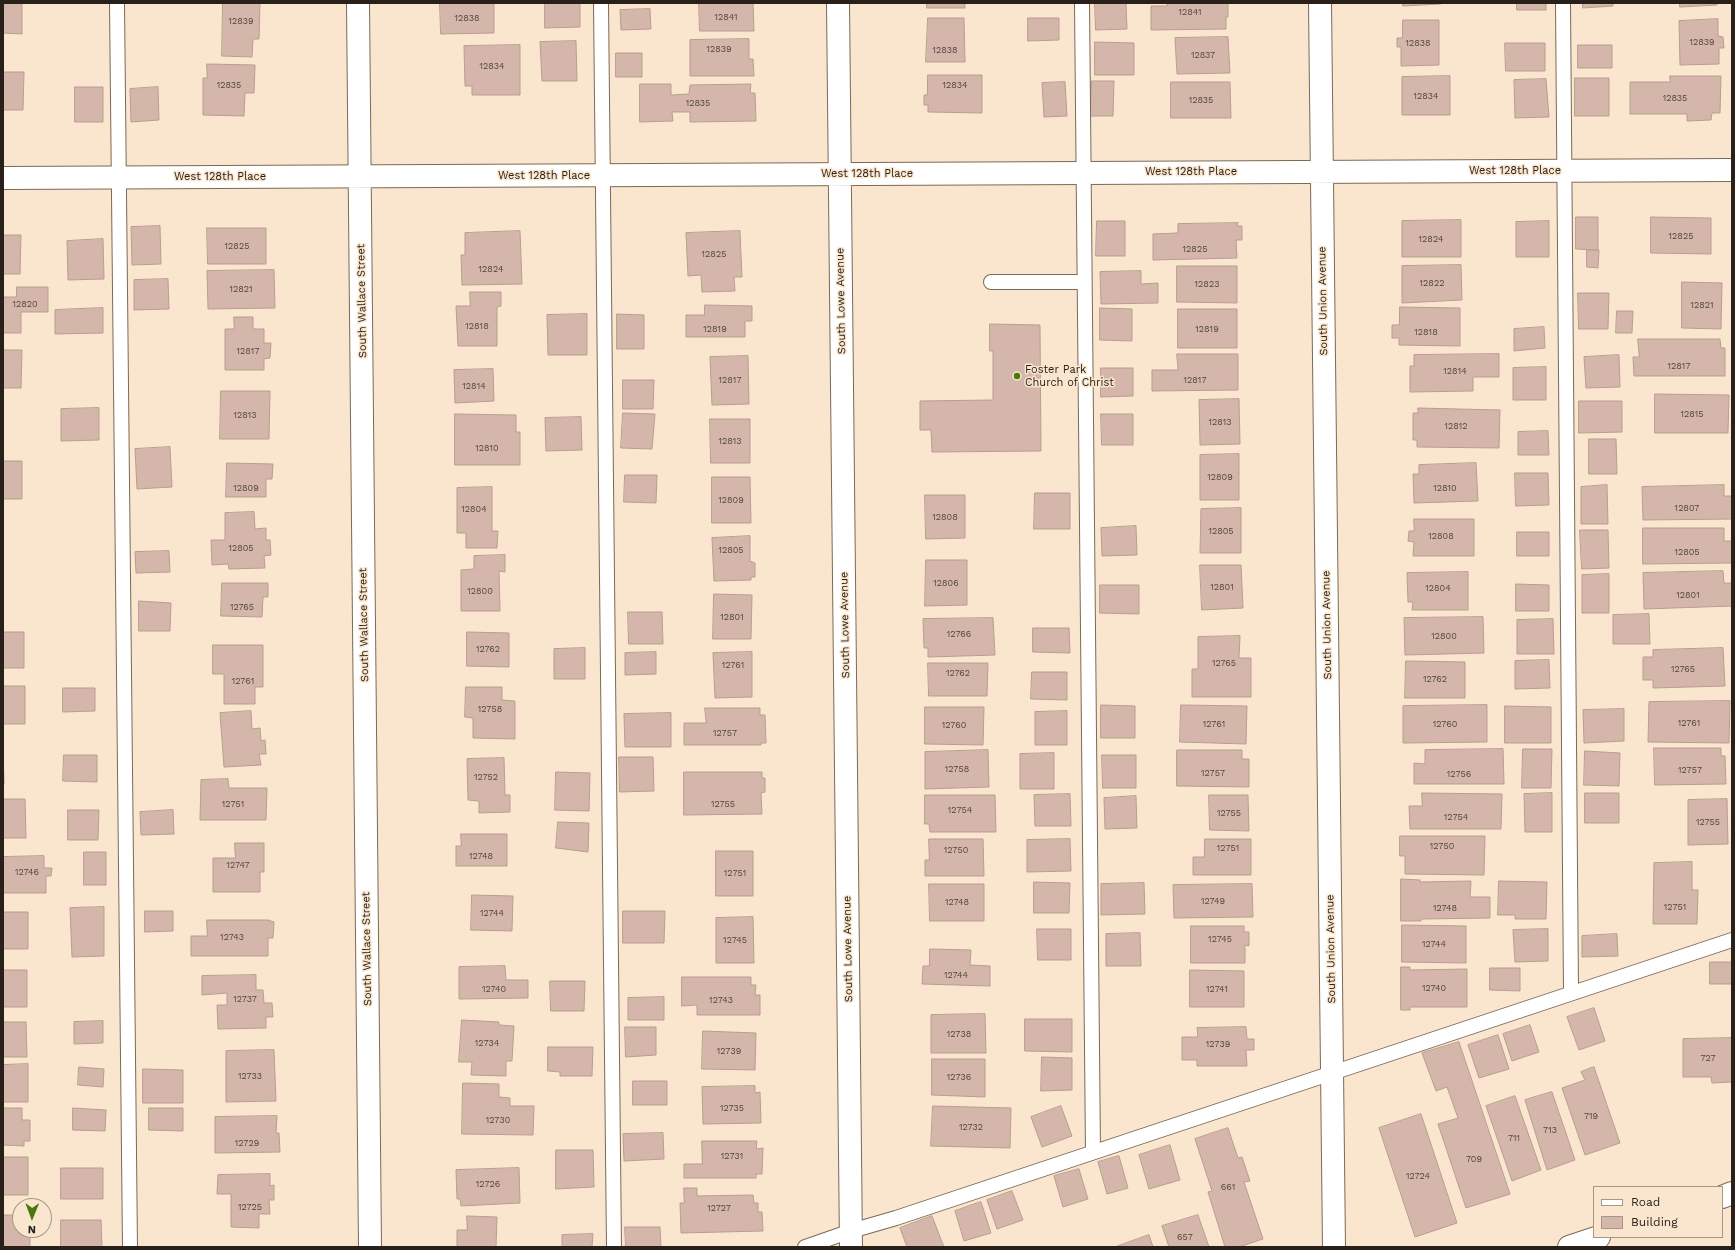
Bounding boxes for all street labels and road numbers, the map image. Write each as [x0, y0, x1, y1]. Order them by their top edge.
street label: West 128th Place [1469, 164, 1561, 178]
street label: West 128th Place [1145, 165, 1237, 179]
street label: West 128th Place [821, 167, 913, 181]
street label: West 128th Place [498, 169, 590, 183]
street label: West 128th Place [174, 170, 266, 184]
street label: South Wallace Street [354, 244, 370, 358]
street label: South Union Avenue [1315, 246, 1331, 356]
street label: South Lowe Avenue [833, 248, 849, 354]
street label: South Wallace Street [356, 568, 372, 682]
street label: South Union Avenue [1319, 570, 1335, 680]
street label: South Lowe Avenue [837, 572, 853, 678]
street label: South Wallace Street [359, 892, 375, 1006]
street label: South Union Avenue [1323, 894, 1339, 1004]
street label: South Lowe Avenue [840, 896, 856, 1002]

